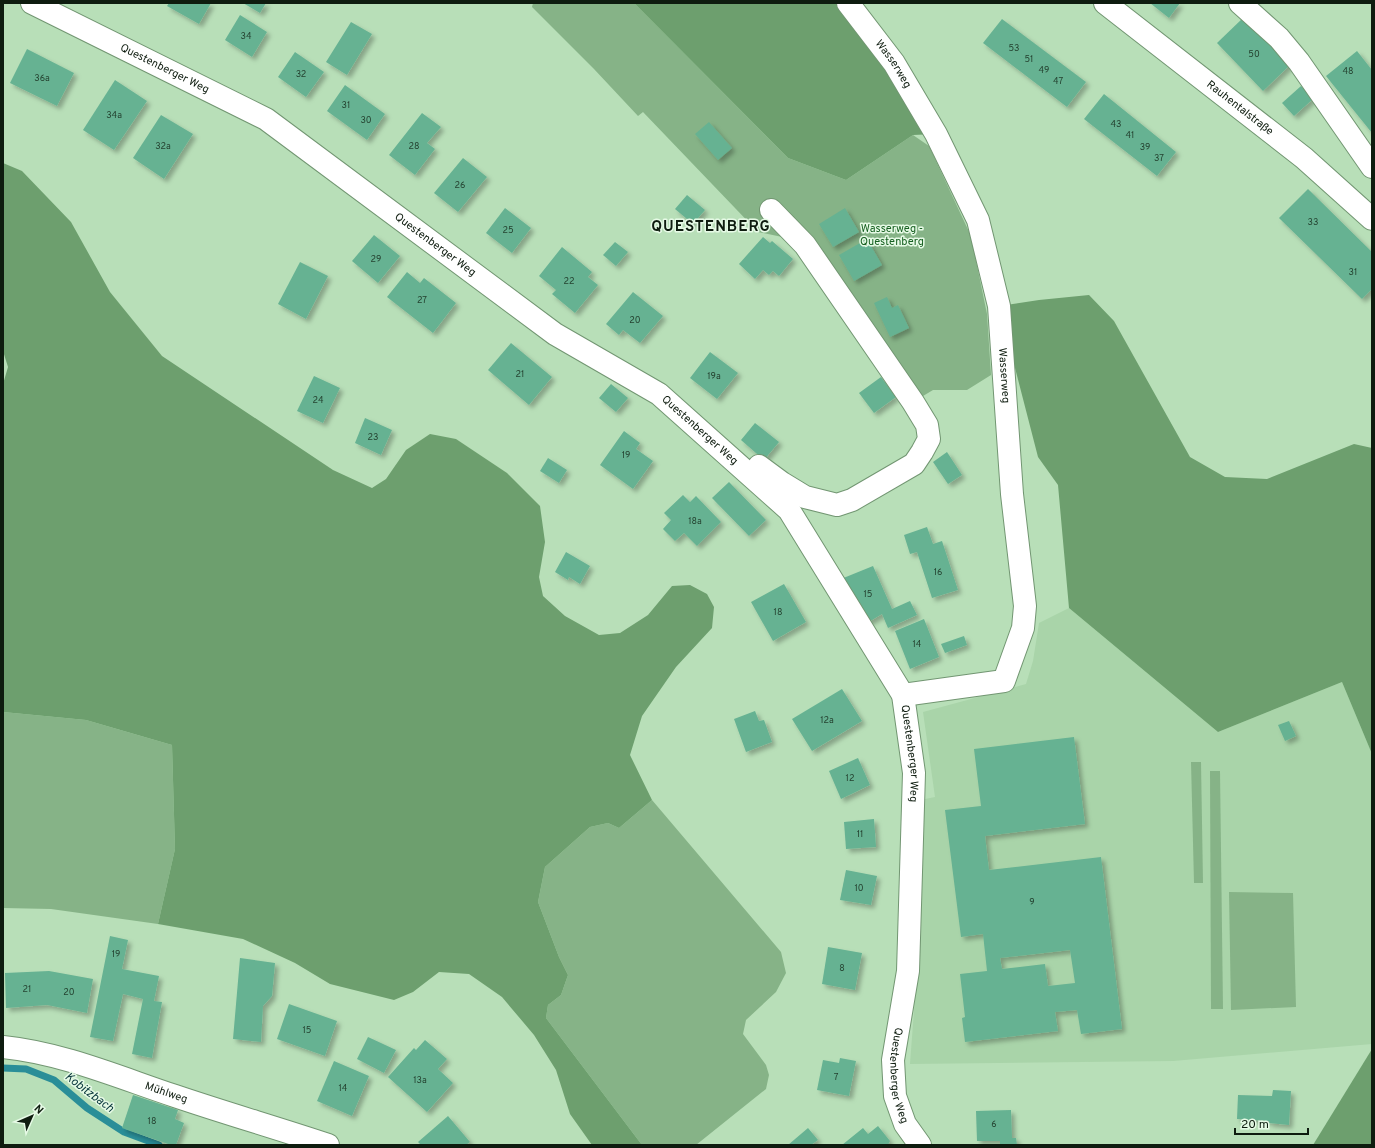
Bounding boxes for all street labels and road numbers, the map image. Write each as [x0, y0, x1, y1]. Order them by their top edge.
street label: Wasserweg [872, 37, 914, 91]
street label: Questenberger Weg [118, 41, 212, 97]
street label: Rauhentalstraße [1204, 78, 1276, 139]
street label: Questenberger Weg [392, 210, 479, 280]
street label: Wasserweg [995, 347, 1013, 404]
street label: Questenberger Weg [659, 392, 741, 468]
street label: Questenberger Weg [897, 704, 921, 802]
street label: Questenberger Weg [886, 1026, 911, 1125]
street label: Mühlweg [143, 1079, 189, 1107]

